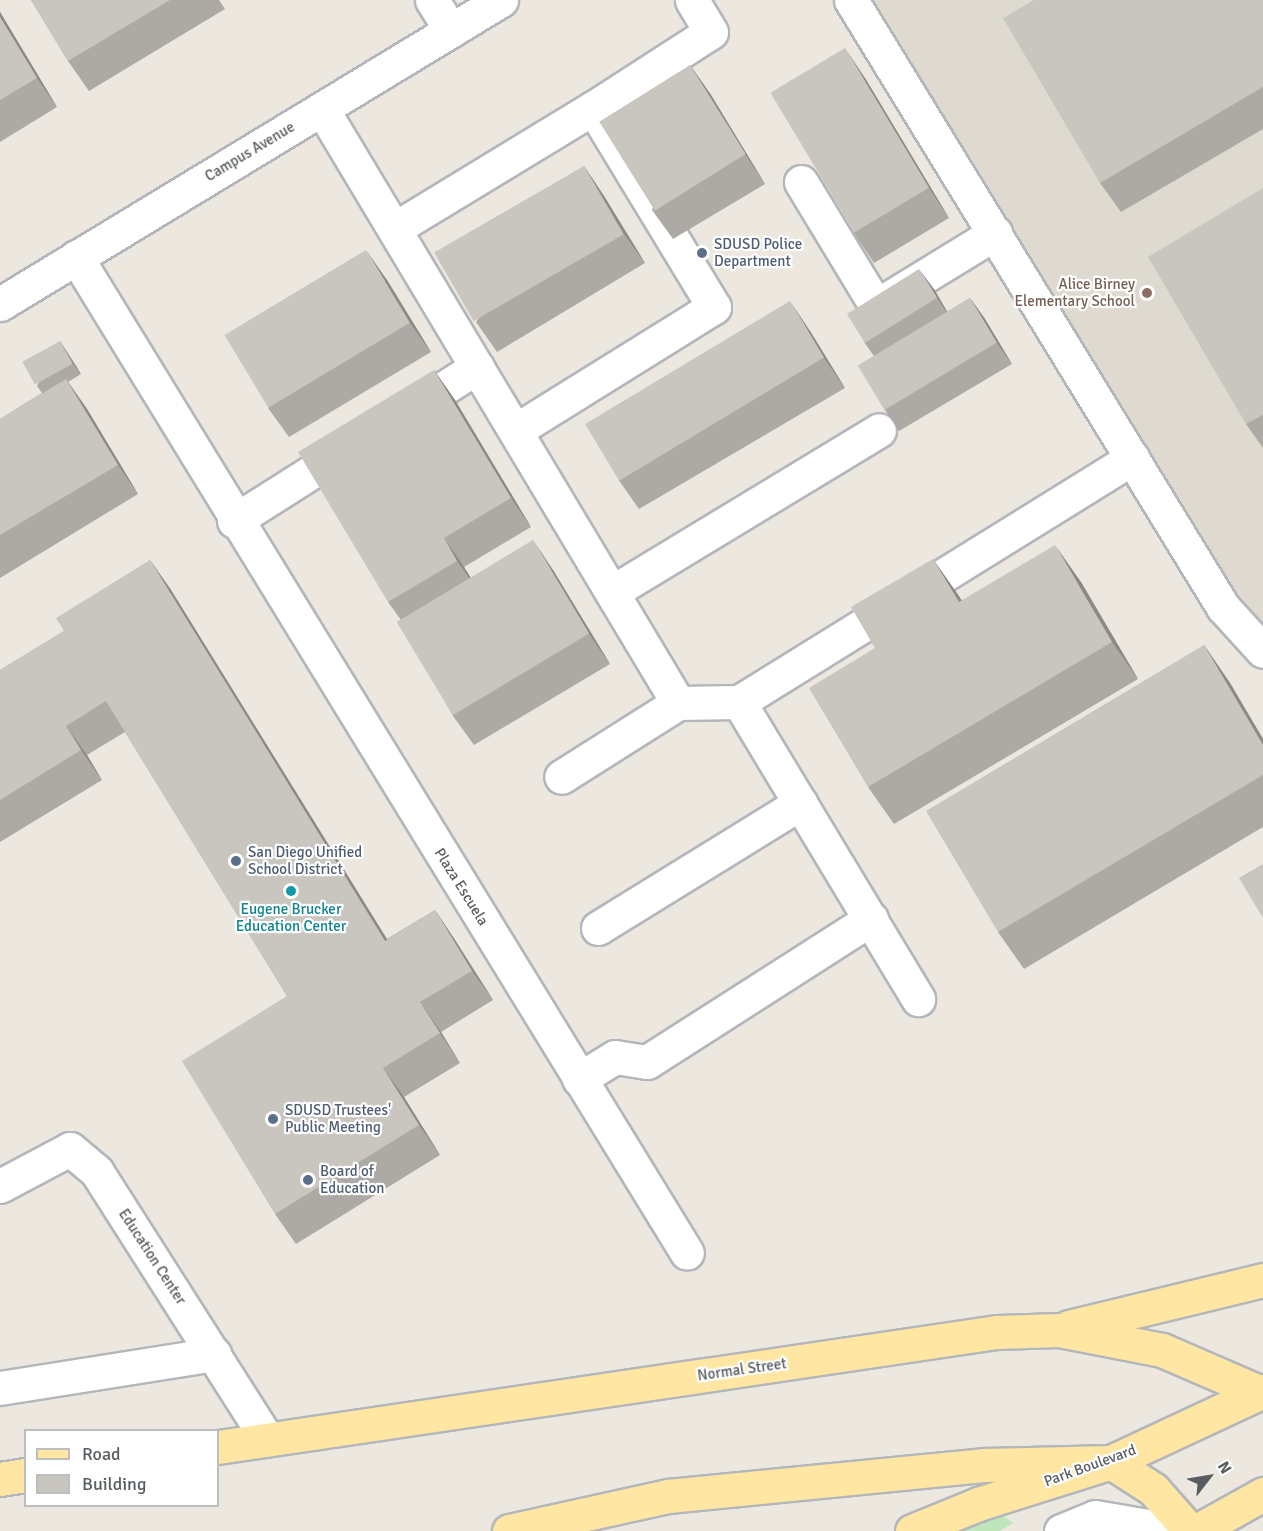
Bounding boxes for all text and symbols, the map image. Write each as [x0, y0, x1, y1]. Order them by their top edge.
street label: Campus Avenue [202, 118, 298, 186]
place label: SDUSD Police Department [714, 235, 802, 270]
marker: SDUSD Police Department [695, 246, 709, 260]
place label: Alice Birney Elementary School [1014, 275, 1135, 310]
marker: Alice Birney Elementary School [1140, 286, 1154, 300]
place label: San Diego Unified School District [248, 843, 362, 878]
street label: Plaza Escuela [430, 845, 492, 929]
marker: San Diego Unified School District [229, 854, 243, 868]
marker: Eugene Brucker Education Center [284, 884, 298, 898]
place label: Eugene Brucker Education Center [236, 900, 346, 935]
place label: SDUSD Trustees' Public Meeting [285, 1101, 391, 1136]
marker: SDUSD Trustees' Public Meeting [266, 1112, 280, 1126]
place label: Board of Education [320, 1162, 384, 1197]
marker: Board of Education [301, 1173, 315, 1187]
street label: Education Center [114, 1206, 190, 1308]
street label: Normal Street [696, 1355, 788, 1385]
legend [24, 1429, 219, 1507]
street label: Park Boulevard [1042, 1441, 1138, 1491]
text: Road [82, 1443, 121, 1465]
north arrow [1179, 1447, 1239, 1507]
text: N [1213, 1458, 1236, 1478]
text: Building [82, 1473, 146, 1495]

